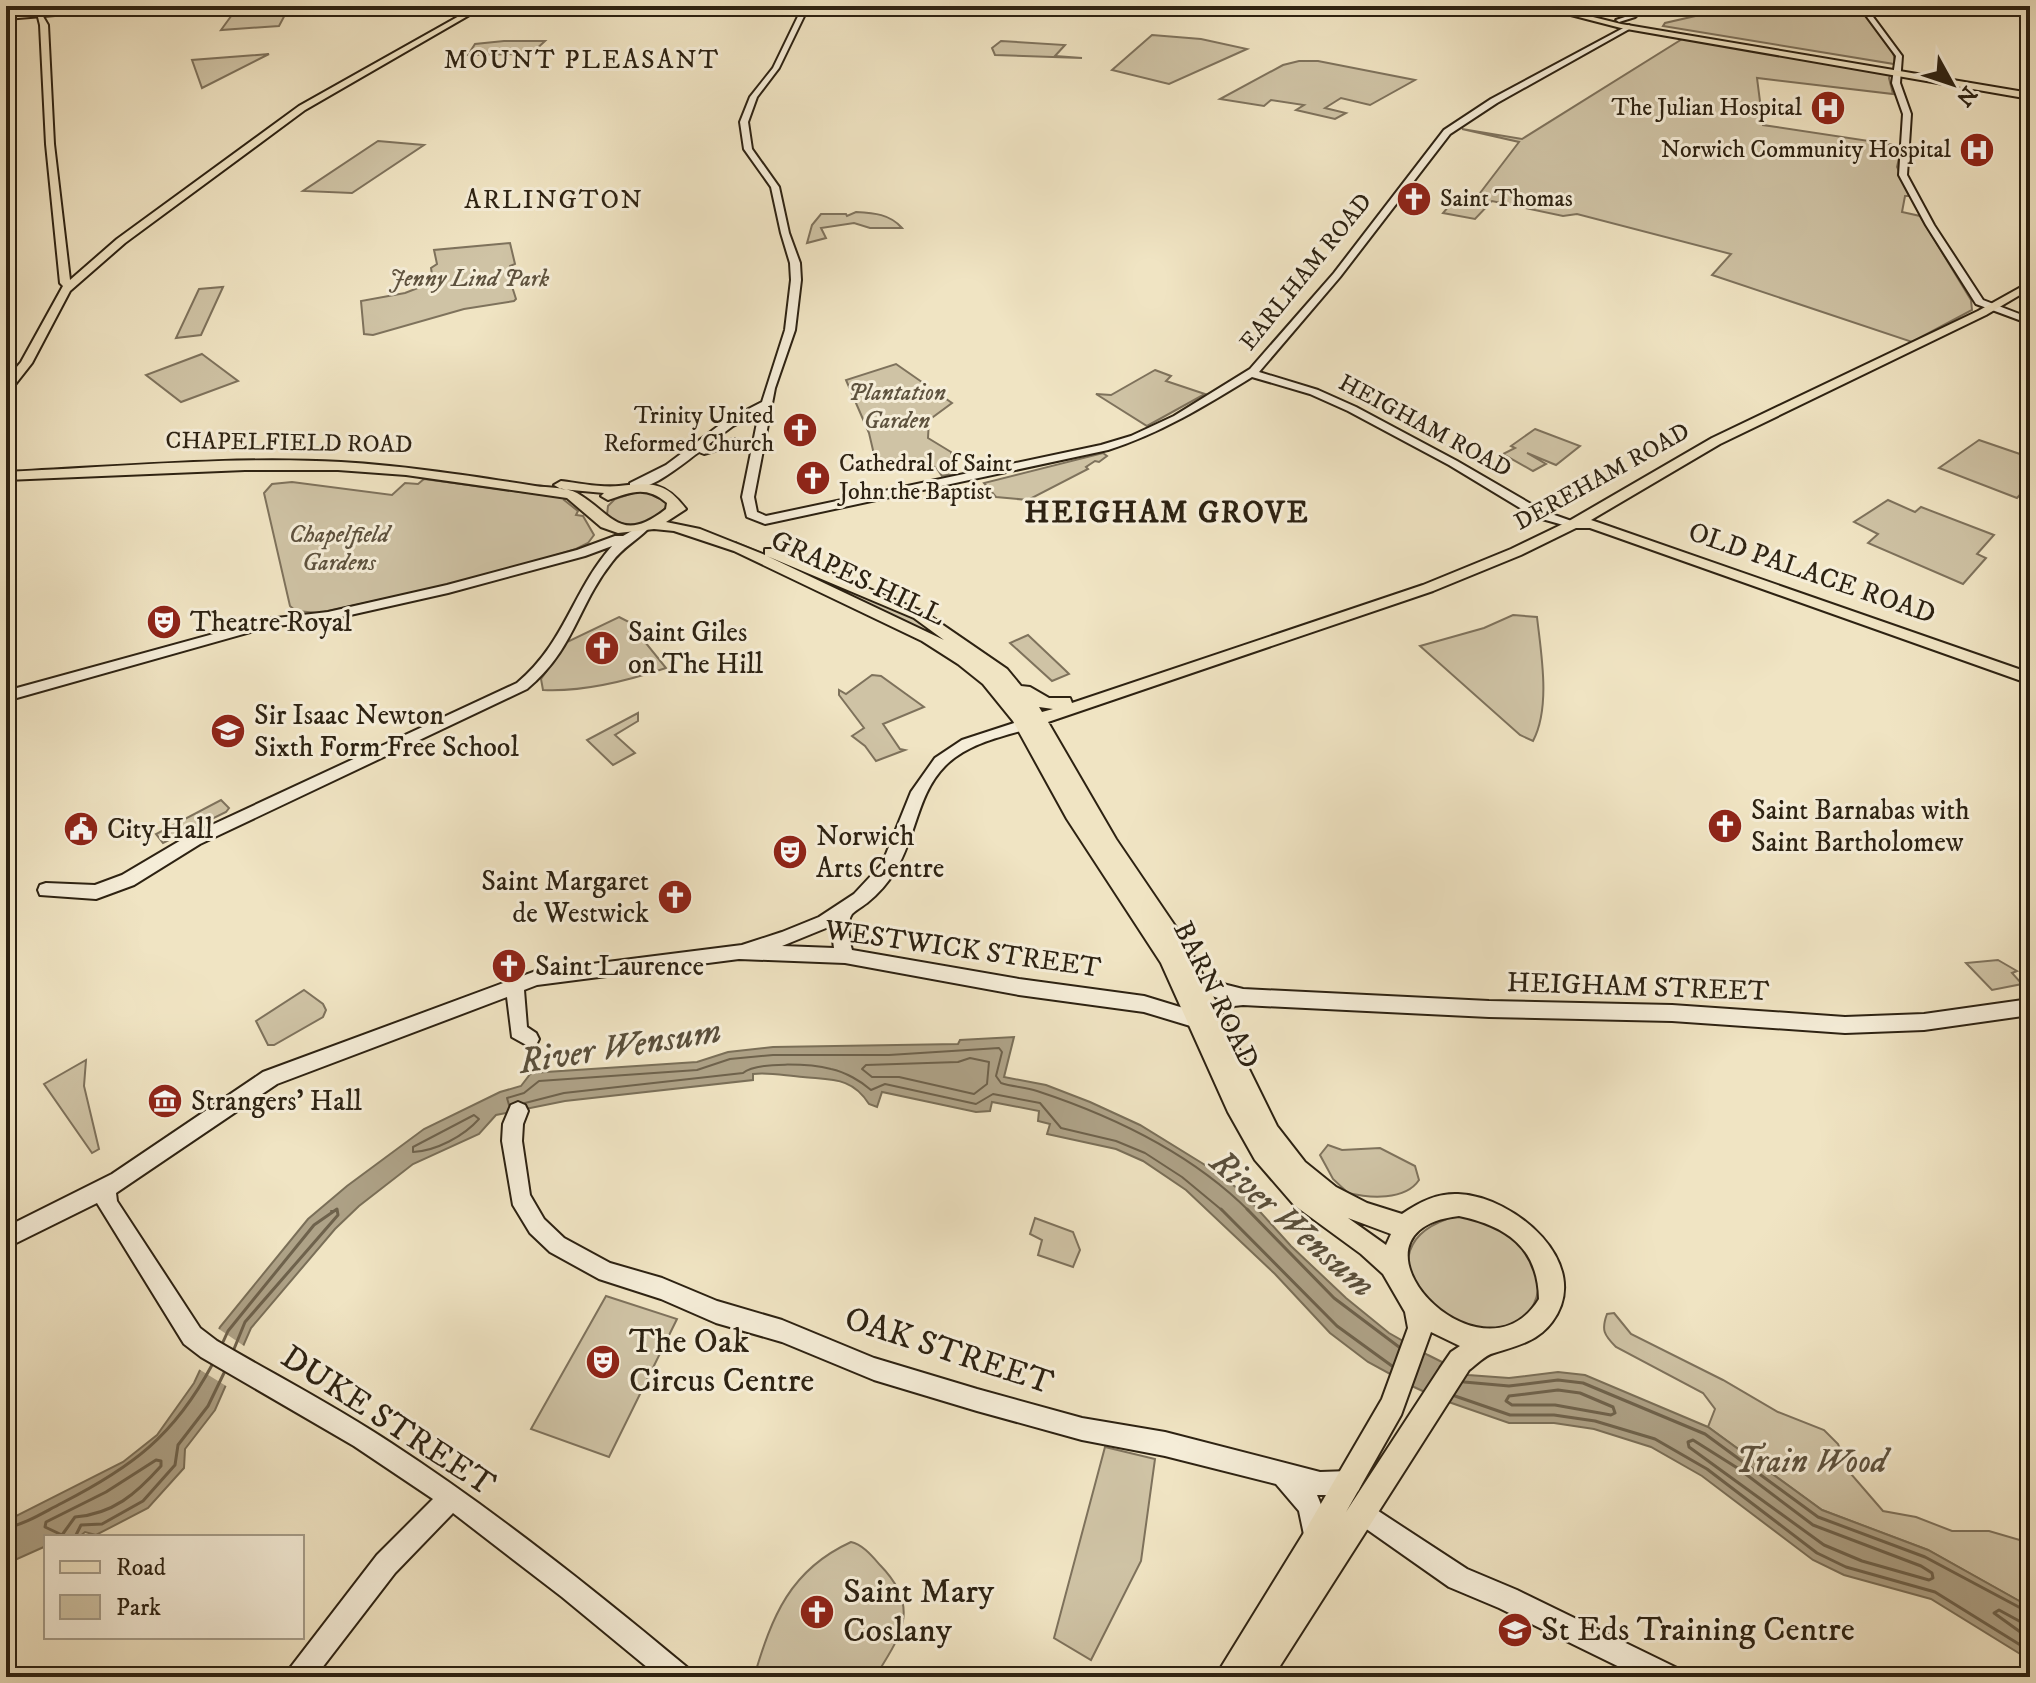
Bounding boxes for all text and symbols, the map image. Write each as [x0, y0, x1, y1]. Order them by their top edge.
district label: MOUNT PLEASANT [444, 44, 720, 77]
north arrow [1912, 44, 1992, 124]
text: N [1950, 80, 1982, 111]
hospital icon: The Julian Hospital [1809, 89, 1847, 127]
place label: The Julian Hospital [1612, 93, 1803, 123]
hospital icon: Norwich Community Hospital [1958, 131, 1996, 169]
place label: Norwich Community Hospital [1661, 135, 1952, 165]
church icon: Saint Thomas [1395, 180, 1433, 218]
district label: ARLINGTON [464, 184, 644, 217]
place label: Saint Thomas [1440, 184, 1573, 214]
street label: EARLHAM ROAD [1233, 187, 1379, 357]
park label: Jenny Lind Park [389, 264, 549, 294]
street label: HEIGHAM ROAD [1333, 368, 1517, 484]
park label: Plantation Garden [848, 378, 946, 436]
place label: Trinity United Reformed Church [603, 401, 774, 459]
church icon: Trinity United Reformed Church [781, 411, 819, 449]
street label: DEREHAM ROAD [1509, 416, 1695, 538]
street label: CHAPELFIELD ROAD [165, 426, 413, 460]
place label: Cathedral of Saint John the Baptist [837, 449, 1013, 507]
church icon: Cathedral of Saint John the Baptist [794, 459, 832, 497]
district label: HEIGHAM GROVE [1024, 495, 1310, 532]
street label: OLD PALACE ROAD [1684, 514, 1940, 632]
park label: Chapelfield Gardens [289, 520, 393, 578]
street label: GRAPES HILL [765, 522, 951, 634]
theatre icon: Theatre Royal [145, 603, 183, 641]
place label: Theatre Royal [190, 605, 353, 640]
place label: Saint Giles on The Hill [628, 615, 764, 682]
church icon: Saint Giles on The Hill [583, 629, 621, 667]
place label: Sir Isaac Newton Sixth Form Free School [254, 698, 519, 765]
school or university icon: Sir Isaac Newton Sixth Form Free School [209, 712, 247, 750]
place label: Saint Barnabas with Saint Bartholomew [1751, 793, 1970, 860]
church icon: Saint Barnabas with Saint Bartholomew [1706, 807, 1744, 845]
public building icon: City Hall [62, 810, 100, 848]
place label: City Hall [107, 812, 214, 847]
place label: Norwich Arts Centre [816, 819, 944, 886]
theatre icon: Norwich Arts Centre [771, 833, 809, 871]
place label: Saint Margaret de Westwick [481, 864, 649, 931]
church icon: Saint Margaret de Westwick [656, 878, 694, 916]
street label: WESTWICK STREET [822, 912, 1103, 986]
street label: BARN ROAD [1165, 915, 1267, 1075]
church icon: Saint Laurence [490, 947, 528, 985]
place label: Saint Laurence [535, 949, 704, 984]
street label: HEIGHAM STREET [1506, 965, 1770, 1009]
water label: River Wensum [515, 1009, 724, 1085]
museum icon: Strangers' Hall [146, 1082, 184, 1120]
place label: Strangers' Hall [191, 1084, 363, 1119]
water label: River Wensum [1199, 1139, 1384, 1308]
street label: OAK STREET [839, 1298, 1059, 1405]
place label: The Oak Circus Centre [629, 1321, 814, 1402]
street label: DUKE STREET [273, 1336, 503, 1506]
theatre icon: The Oak Circus Centre [584, 1343, 622, 1381]
park label: Train Wood [1735, 1441, 1892, 1483]
legend [44, 1535, 304, 1639]
text: Road [116, 1553, 166, 1583]
place label: Saint Mary Coslany [843, 1571, 995, 1652]
text: Park [116, 1593, 161, 1623]
church icon: Saint Mary Coslany [798, 1593, 836, 1631]
place label: St Eds Training Centre [1541, 1609, 1855, 1651]
school or university icon: St Eds Training Centre [1496, 1611, 1534, 1649]

